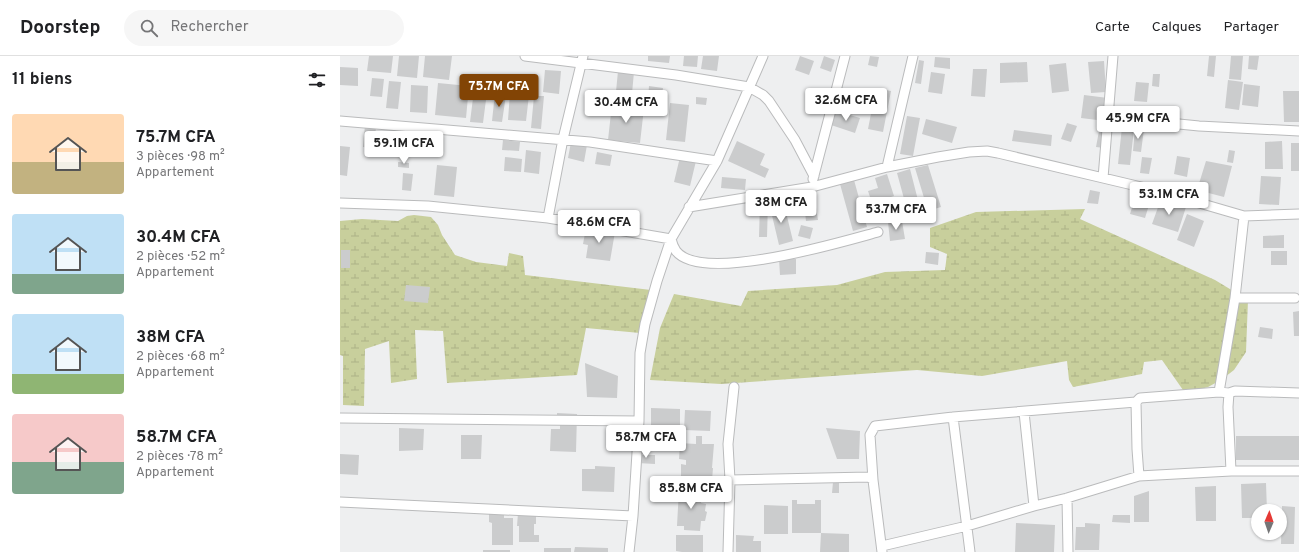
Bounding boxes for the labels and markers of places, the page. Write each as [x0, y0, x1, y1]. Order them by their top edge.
pin: 75.7M CFA [453, 74, 545, 108]
pin: 32.6M CFA [800, 88, 892, 122]
pin: 30.4M CFA [580, 90, 672, 124]
pin: 45.9M CFA [1092, 106, 1184, 140]
pin: 59.1M CFA [358, 131, 450, 165]
pin: 53.1M CFA [1123, 182, 1215, 216]
pin: 38M CFA [744, 190, 818, 224]
pin: 53.7M CFA [850, 197, 942, 231]
pin: 48.6M CFA [553, 210, 645, 244]
pin: 58.7M CFA [600, 425, 692, 459]
pin: 85.8M CFA [645, 476, 737, 510]

